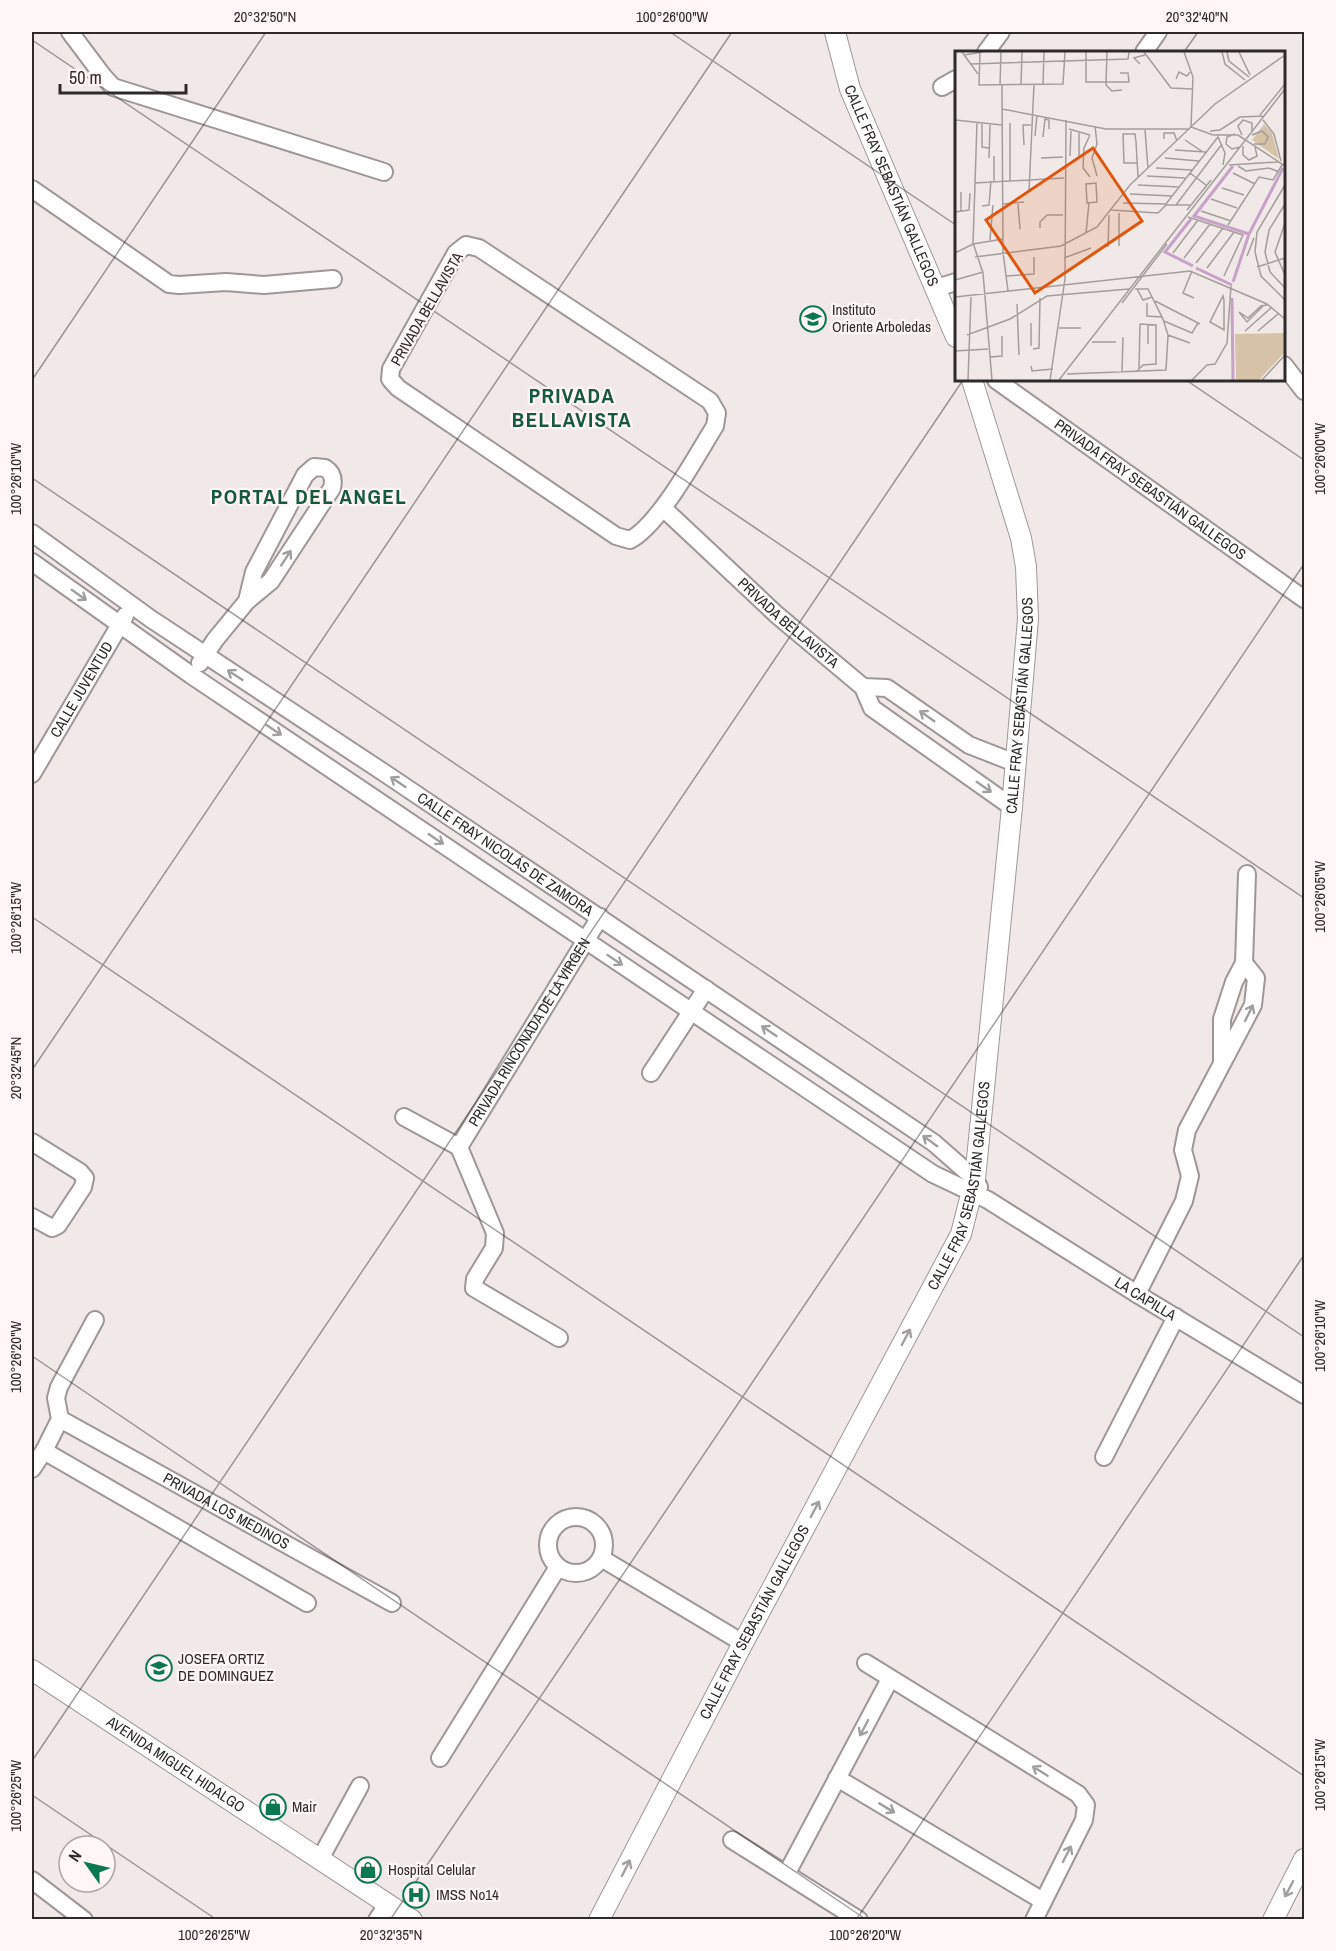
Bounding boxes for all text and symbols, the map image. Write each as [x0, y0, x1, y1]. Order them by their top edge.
text: 20°32'50"N [234, 6, 296, 27]
text: 100°26'00"W [636, 6, 708, 27]
text: 20°32'40"N [1166, 6, 1228, 27]
inset map [955, 51, 1285, 381]
scale bar [60, 57, 186, 95]
text: 50 m [69, 65, 102, 90]
street label: CALLE FRAY SEBASTIÁN GALLEGOS [839, 81, 944, 289]
street label: PRIVADA BELLAVISTA [385, 247, 468, 369]
place label: Instituto Oriente Arboledas [832, 299, 931, 337]
school or university icon: Instituto Oriente Arboledas [798, 304, 828, 334]
district label: PRIVADA BELLAVISTA [512, 381, 632, 434]
street label: PRIVADA FRAY SEBASTIÁN GALLEGOS [1050, 414, 1250, 565]
text: 100°26'00"W [1309, 423, 1330, 495]
text: 100°26'10"W [5, 443, 26, 515]
district label: PORTAL DEL ANGEL [211, 482, 407, 511]
one-way arrow [280, 550, 292, 567]
street label: PRIVADA BELLAVISTA [733, 573, 844, 673]
one-way arrow [71, 589, 87, 601]
street label: CALLE FRAY SEBASTIÁN GALLEGOS [1000, 597, 1038, 815]
street label: CALLE JUVENTUD [45, 637, 118, 741]
one-way arrow [227, 669, 244, 681]
one-way arrow [920, 710, 936, 722]
one-way arrow [265, 724, 282, 736]
one-way arrow [390, 776, 407, 788]
one-way arrow [975, 781, 991, 793]
street label: CALLE FRAY NICOLÁS DE ZAMORA [413, 787, 598, 921]
one-way arrow [427, 833, 444, 845]
text: 100°26'05"W [1309, 861, 1330, 933]
text: 100°26'15"W [5, 882, 26, 954]
street label: PRIVADA RINCONADA DE LA VIRGEN [463, 933, 595, 1130]
one-way arrow [606, 954, 623, 966]
one-way arrow [1244, 1004, 1255, 1022]
one-way arrow [761, 1025, 778, 1037]
text: 20°32'45"N [5, 1037, 26, 1099]
street label: CALLE FRAY SEBASTIÁN GALLEGOS [922, 1080, 995, 1294]
one-way arrow [923, 1135, 939, 1147]
street label: LA CAPILLA [1111, 1272, 1181, 1326]
text: 100°26'10"W [1309, 1300, 1330, 1372]
text: 100°26'20"W [5, 1321, 26, 1393]
one-way arrow [900, 1329, 912, 1346]
street label: PRIVADA LOS MEDINOS [159, 1467, 293, 1554]
one-way arrow [809, 1500, 821, 1518]
street label: CALLE FRAY SEBASTIÁN GALLEGOS [694, 1521, 814, 1723]
place label: JOSEFA ORTIZ DE DOMINGUEZ [178, 1648, 274, 1686]
school or university icon: JOSEFA ORTIZ DE DOMINGUEZ [144, 1653, 174, 1683]
street label: AVENIDA MIGUEL HIDALGO [102, 1710, 249, 1817]
one-way arrow [858, 1719, 869, 1737]
text: 100°26'15"W [1309, 1739, 1330, 1811]
text: 100°26'25"W [5, 1760, 26, 1832]
one-way arrow [1032, 1764, 1049, 1776]
shop icon: Mair [258, 1792, 288, 1822]
place label: Mair [292, 1796, 317, 1817]
one-way arrow [878, 1802, 895, 1814]
north arrow [57, 1834, 117, 1894]
one-way arrow [1062, 1845, 1073, 1863]
text: N [63, 1846, 86, 1866]
shop icon: Hospital Celular [353, 1855, 383, 1885]
place label: Hospital Celular [388, 1859, 476, 1880]
one-way arrow [621, 1859, 633, 1877]
hospital icon: IMSS No14 [401, 1880, 431, 1910]
one-way arrow [1283, 1880, 1295, 1897]
place label: IMSS No14 [436, 1884, 499, 1905]
text: 100°26'25"W [178, 1924, 250, 1945]
text: 20°32'35"N [360, 1924, 422, 1945]
text: 100°26'20"W [829, 1924, 901, 1945]

